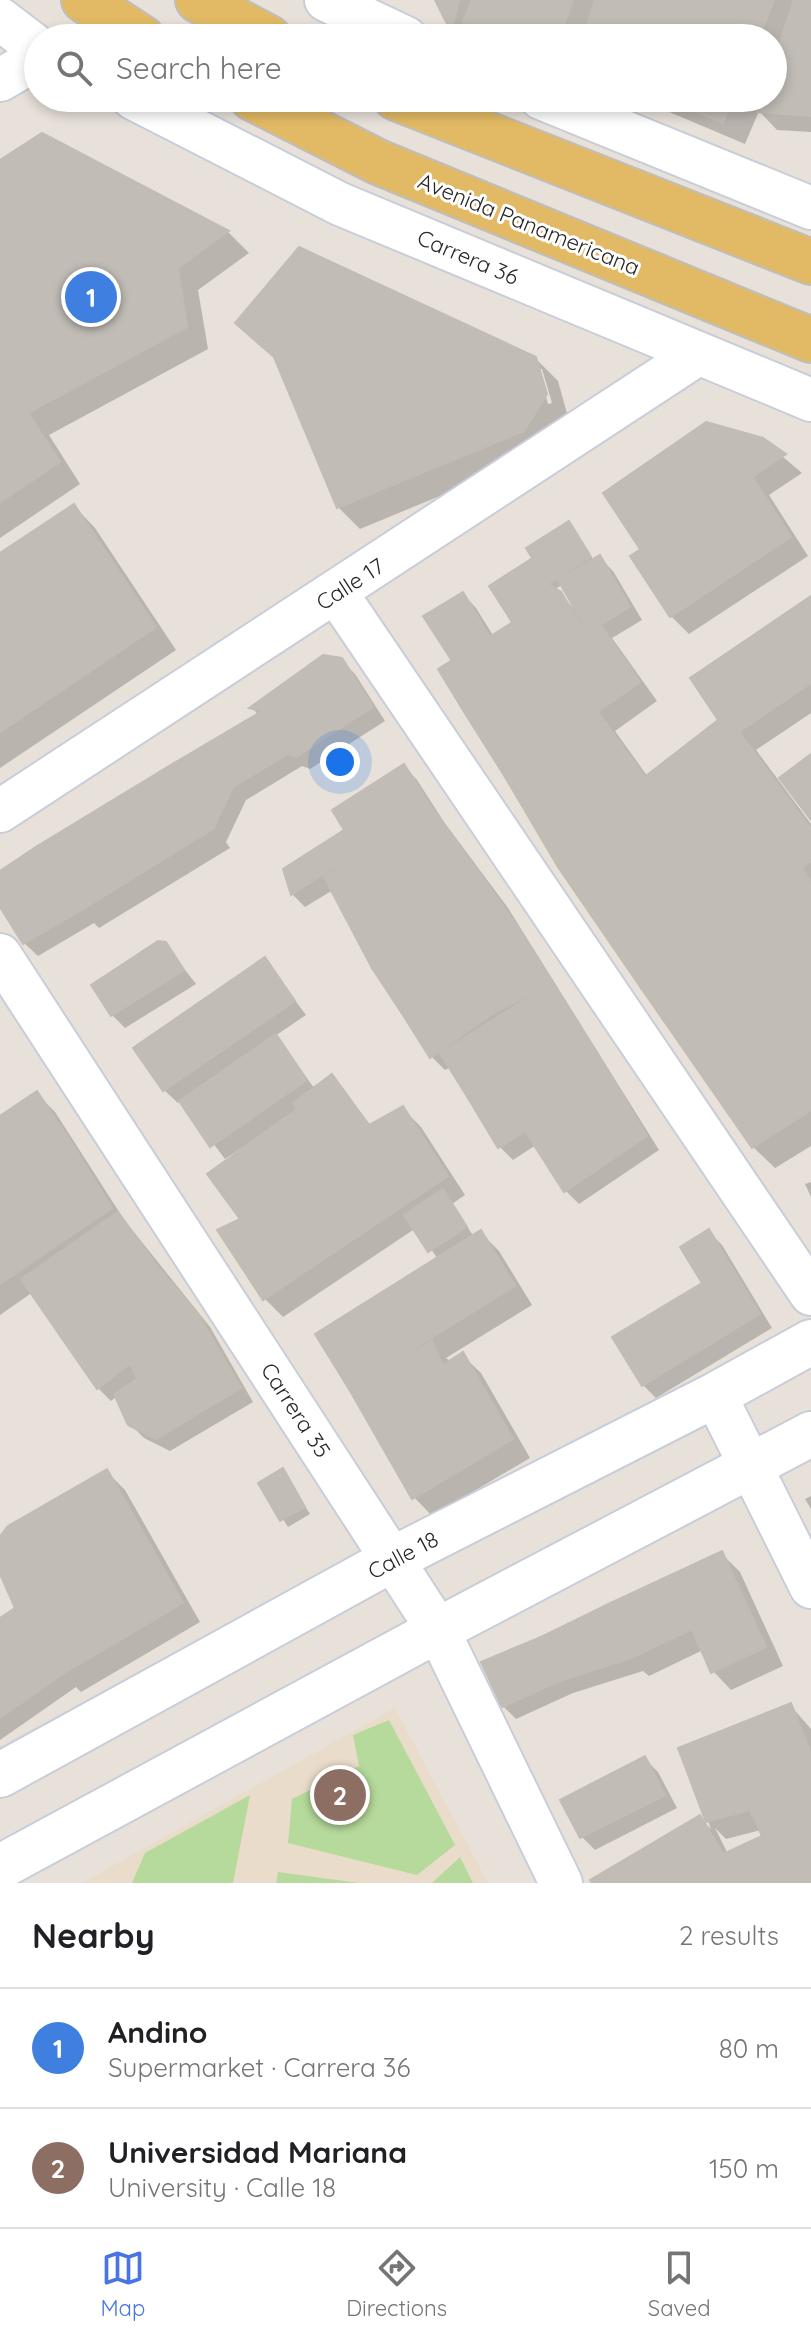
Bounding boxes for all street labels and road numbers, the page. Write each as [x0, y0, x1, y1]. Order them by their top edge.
street label: Avenida Panamericana [414, 167, 644, 281]
street label: Carrera 36 [413, 223, 523, 291]
street label: Calle 17 [311, 552, 389, 616]
street label: Carrera 35 [255, 1357, 337, 1463]
street label: Calle 18 [363, 1525, 443, 1585]

